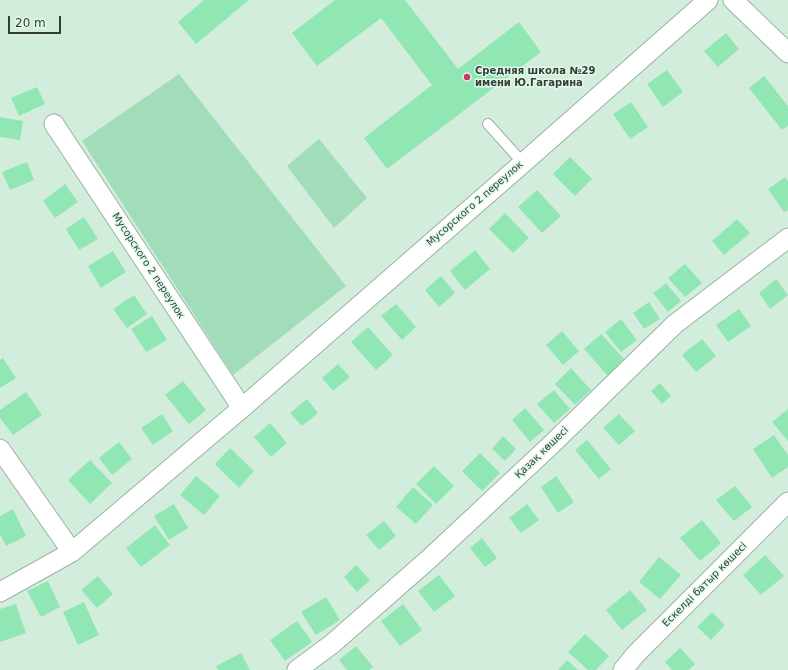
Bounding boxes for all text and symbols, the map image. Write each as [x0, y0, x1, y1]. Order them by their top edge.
scale bar [10, 8, 63, 34]
text: 20 m [15, 16, 46, 30]
place label: Средняя школа №29 имени Ю.Гагарина [475, 65, 595, 88]
marker: Средняя школа №29 имени Ю.Гагарина [462, 72, 472, 82]
street label: Мусорского 2 переулок [424, 159, 526, 249]
street label: Мусорского 2 переулок [109, 211, 187, 321]
street label: Қазақ көшесі [513, 424, 571, 482]
street label: Ескелді батыр көшесі [660, 540, 750, 630]

